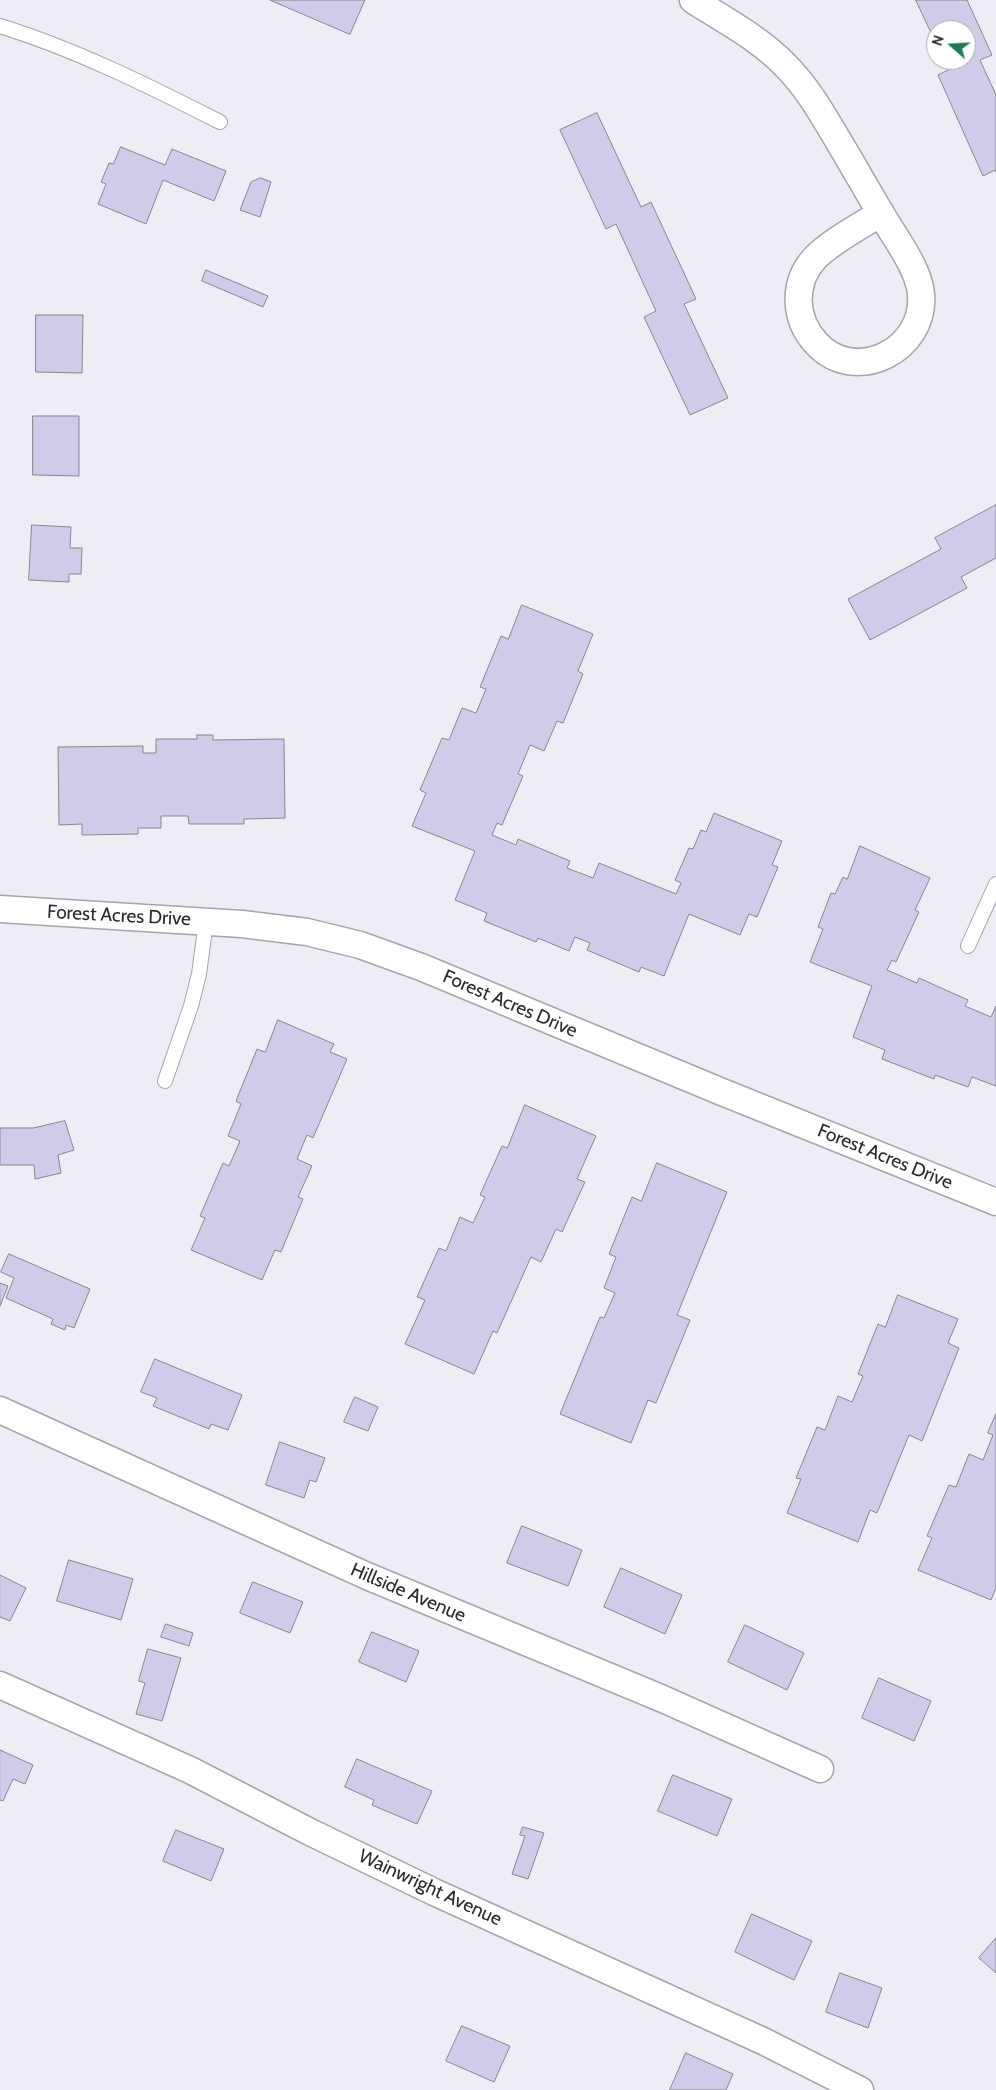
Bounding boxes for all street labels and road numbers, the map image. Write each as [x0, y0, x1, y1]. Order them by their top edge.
street label: Forest Acres Drive [47, 901, 191, 931]
street label: Forest Acres Drive [439, 965, 581, 1043]
street label: Forest Acres Drive [814, 1119, 956, 1195]
street label: Hillside Avenue [347, 1558, 469, 1628]
street label: Wainwright Avenue [355, 1845, 505, 1931]

